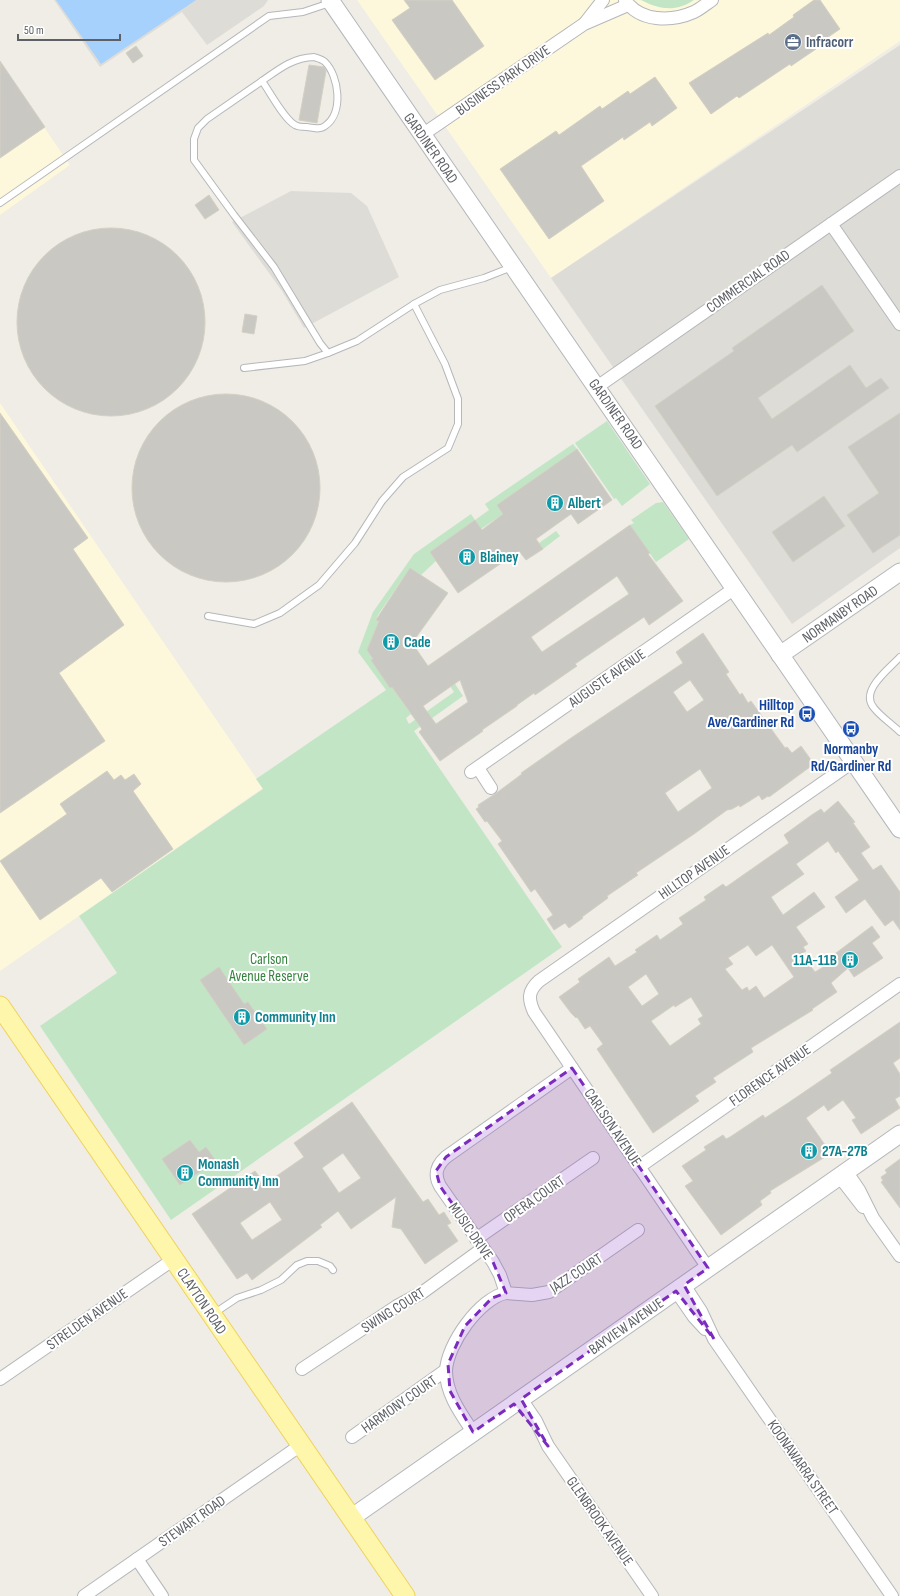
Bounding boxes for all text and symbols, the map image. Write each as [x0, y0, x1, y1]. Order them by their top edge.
scale bar [18, 16, 120, 42]
text: 50 m [24, 23, 44, 38]
office icon: Infracorr [783, 32, 803, 52]
place label: Infracorr [806, 33, 854, 52]
street label: BUSINESS PARK DRIVE [452, 41, 554, 120]
street label: GARDINER ROAD [399, 109, 462, 187]
street label: COMMERCIAL ROAD [703, 246, 794, 317]
street label: GARDINER ROAD [584, 375, 647, 453]
building icon: Albert [545, 493, 565, 513]
place label: Albert [567, 494, 601, 513]
building icon: Blainey [457, 547, 477, 567]
place label: Blainey [480, 548, 519, 567]
street label: NORMANBY ROAD [799, 581, 882, 647]
building icon: Cade [381, 632, 401, 652]
place label: Cade [404, 633, 431, 652]
street label: AUGUSTE AVENUE [564, 645, 650, 713]
place label: Hilltop Ave/Gardiner Rd [707, 696, 794, 732]
bus stop icon: Hilltop Ave/Gardiner Rd [797, 704, 817, 724]
bus stop icon: Normanby Rd/Gardiner Rd [841, 719, 861, 739]
place label: Normanby Rd/Gardiner Rd [811, 740, 891, 776]
street label: HILLTOP AVENUE [655, 841, 734, 904]
park label: Carlson Avenue Reserve [228, 950, 309, 986]
building icon: 11A-11B [840, 950, 860, 970]
place label: 11A-11B [793, 951, 837, 970]
building icon: Community Inn [232, 1007, 252, 1027]
place label: Community Inn [255, 1008, 336, 1027]
street label: FLORENCE AVENUE [726, 1040, 815, 1111]
street label: CARLSON AVENUE [580, 1085, 646, 1170]
building icon: 27A-27B [799, 1141, 819, 1161]
place label: 27A-27B [822, 1142, 868, 1161]
place label: Monash Community Inn [198, 1155, 279, 1191]
building icon: Monash Community Inn [175, 1163, 195, 1183]
street label: OPERA COURT [500, 1171, 569, 1227]
street label: MUSIC DRIVE [444, 1199, 497, 1264]
street label: JAZZ COURT [545, 1249, 606, 1298]
street label: CLAYTON ROAD [172, 1264, 231, 1338]
street label: SWING COURT [358, 1283, 429, 1337]
street label: STRELDEN AVENUE [43, 1284, 132, 1354]
street label: BAYVIEW AVENUE [585, 1294, 667, 1359]
street label: HARMONY COURT [358, 1371, 441, 1438]
street label: KOONAWARRA STREET [763, 1416, 842, 1518]
street label: GLENBROOK AVENUE [562, 1473, 637, 1570]
street label: STEWART ROAD [155, 1491, 230, 1551]

